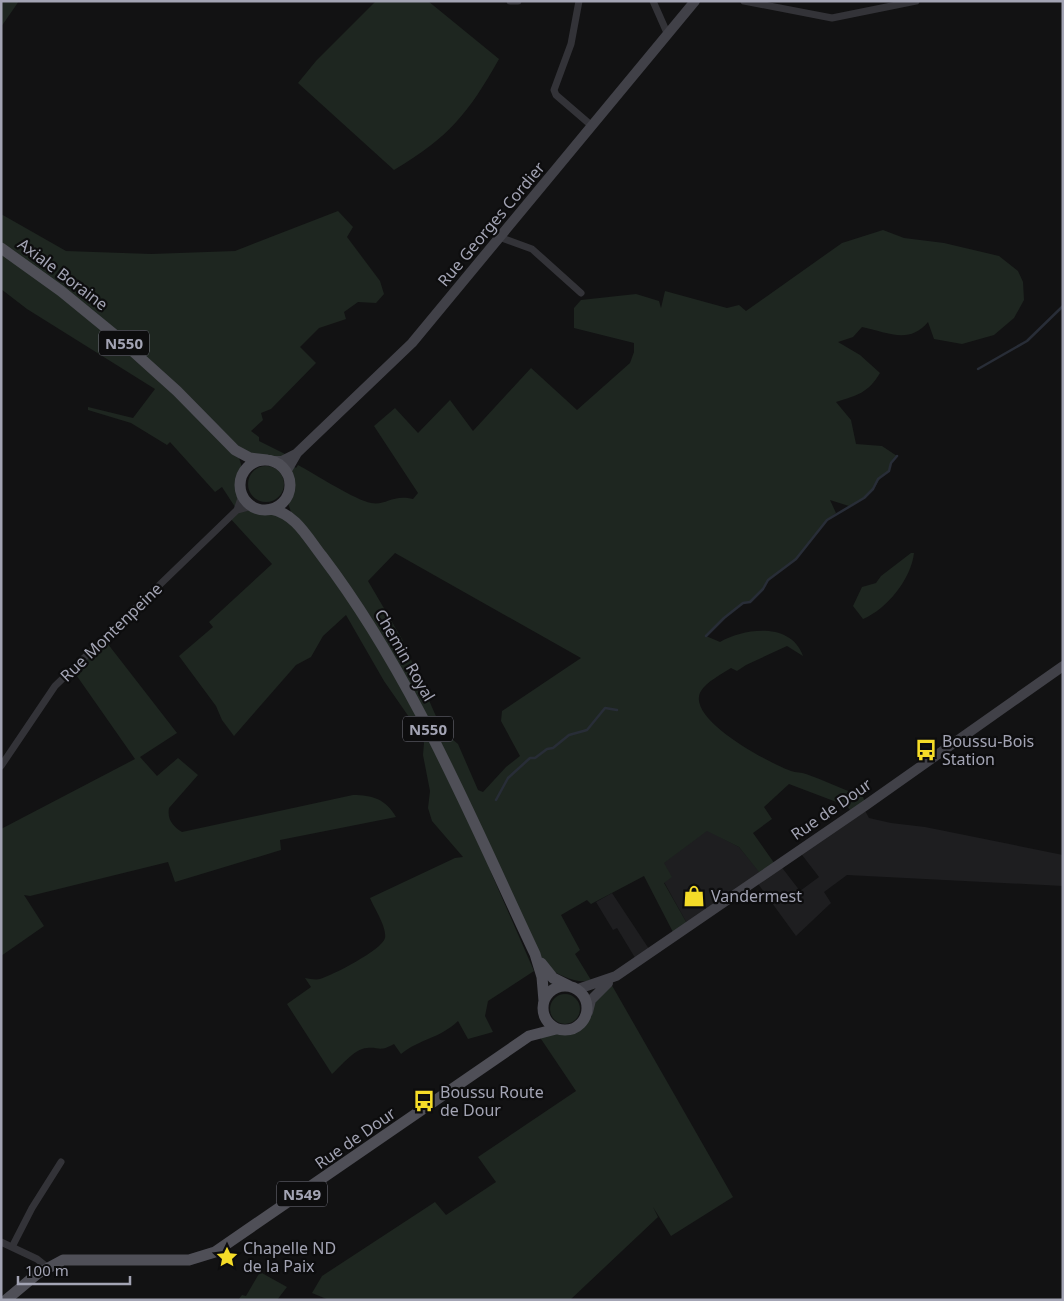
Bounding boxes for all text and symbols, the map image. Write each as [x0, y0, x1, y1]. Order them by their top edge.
street label: Rue Georges Cordier [432, 157, 550, 291]
street label: Axiale Boraine [13, 233, 113, 315]
road number: N550 [99, 330, 149, 356]
street label: Rue Montenpeine [55, 578, 167, 686]
street label: Chemin Royal [370, 605, 440, 705]
road number: N550 [403, 716, 453, 742]
place label: Boussu-Bois Station [942, 730, 1034, 770]
bus stop icon: Boussu-Bois Station [913, 737, 939, 763]
street label: Rue de Dour [786, 773, 876, 845]
shop icon: Vandermest [681, 883, 707, 909]
place label: Vandermest [711, 885, 802, 907]
place label: Boussu Route de Dour [440, 1081, 544, 1121]
bus stop icon: Boussu Route de Dour [411, 1088, 437, 1114]
street label: Rue de Dour [310, 1102, 400, 1174]
road number: N549 [277, 1182, 327, 1206]
place label: Chapelle ND de la Paix [243, 1237, 336, 1277]
place icon: Chapelle ND de la Paix [214, 1244, 240, 1270]
scale bar [18, 1254, 130, 1286]
text: 100 m [25, 1260, 69, 1280]

